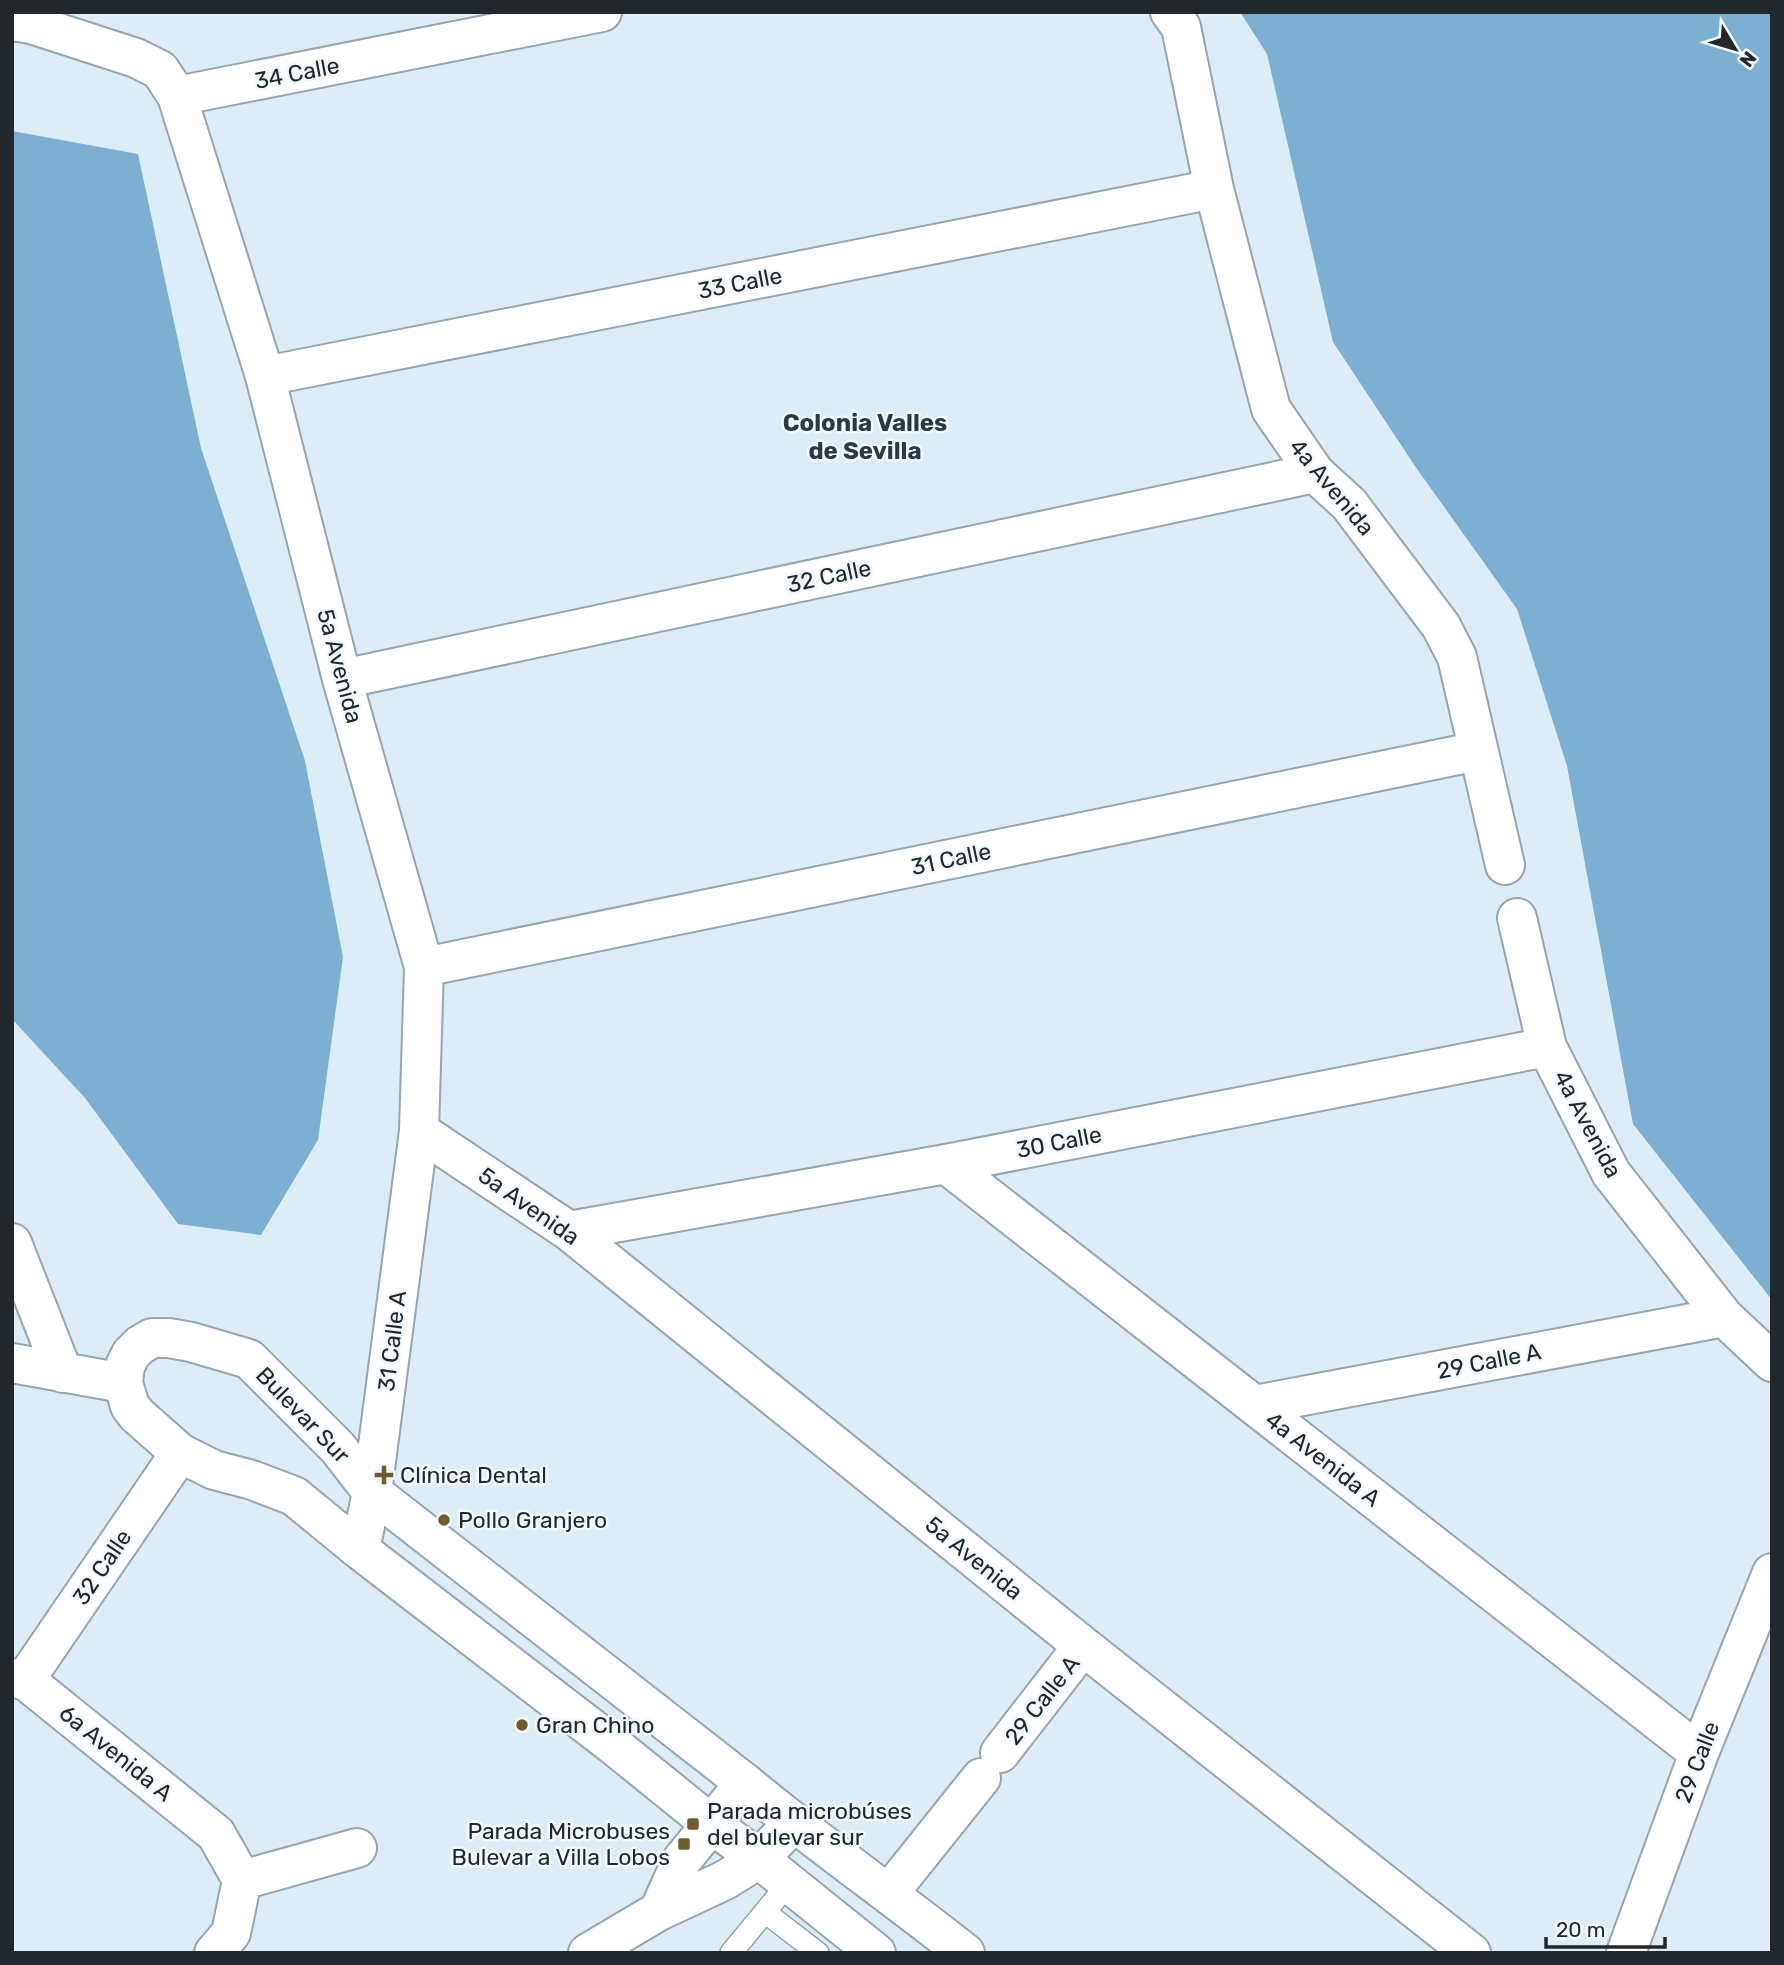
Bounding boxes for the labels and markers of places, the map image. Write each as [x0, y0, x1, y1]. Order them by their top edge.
place label: Clínica Dental [400, 1461, 547, 1489]
marker: Clínica Dental [374, 1465, 394, 1485]
place label: Pollo Granjero [458, 1506, 607, 1534]
marker: Pollo Granjero [436, 1512, 452, 1528]
place label: Gran Chino [536, 1711, 655, 1739]
marker: Gran Chino [514, 1717, 530, 1733]
place label: Parada microbúses del bulevar sur [707, 1797, 912, 1851]
marker: Parada microbúses del bulevar sur [685, 1816, 701, 1832]
place label: Parada Microbuses Bulevar a Villa Lobos [452, 1817, 670, 1871]
marker: Parada Microbuses Bulevar a Villa Lobos [676, 1836, 692, 1852]

